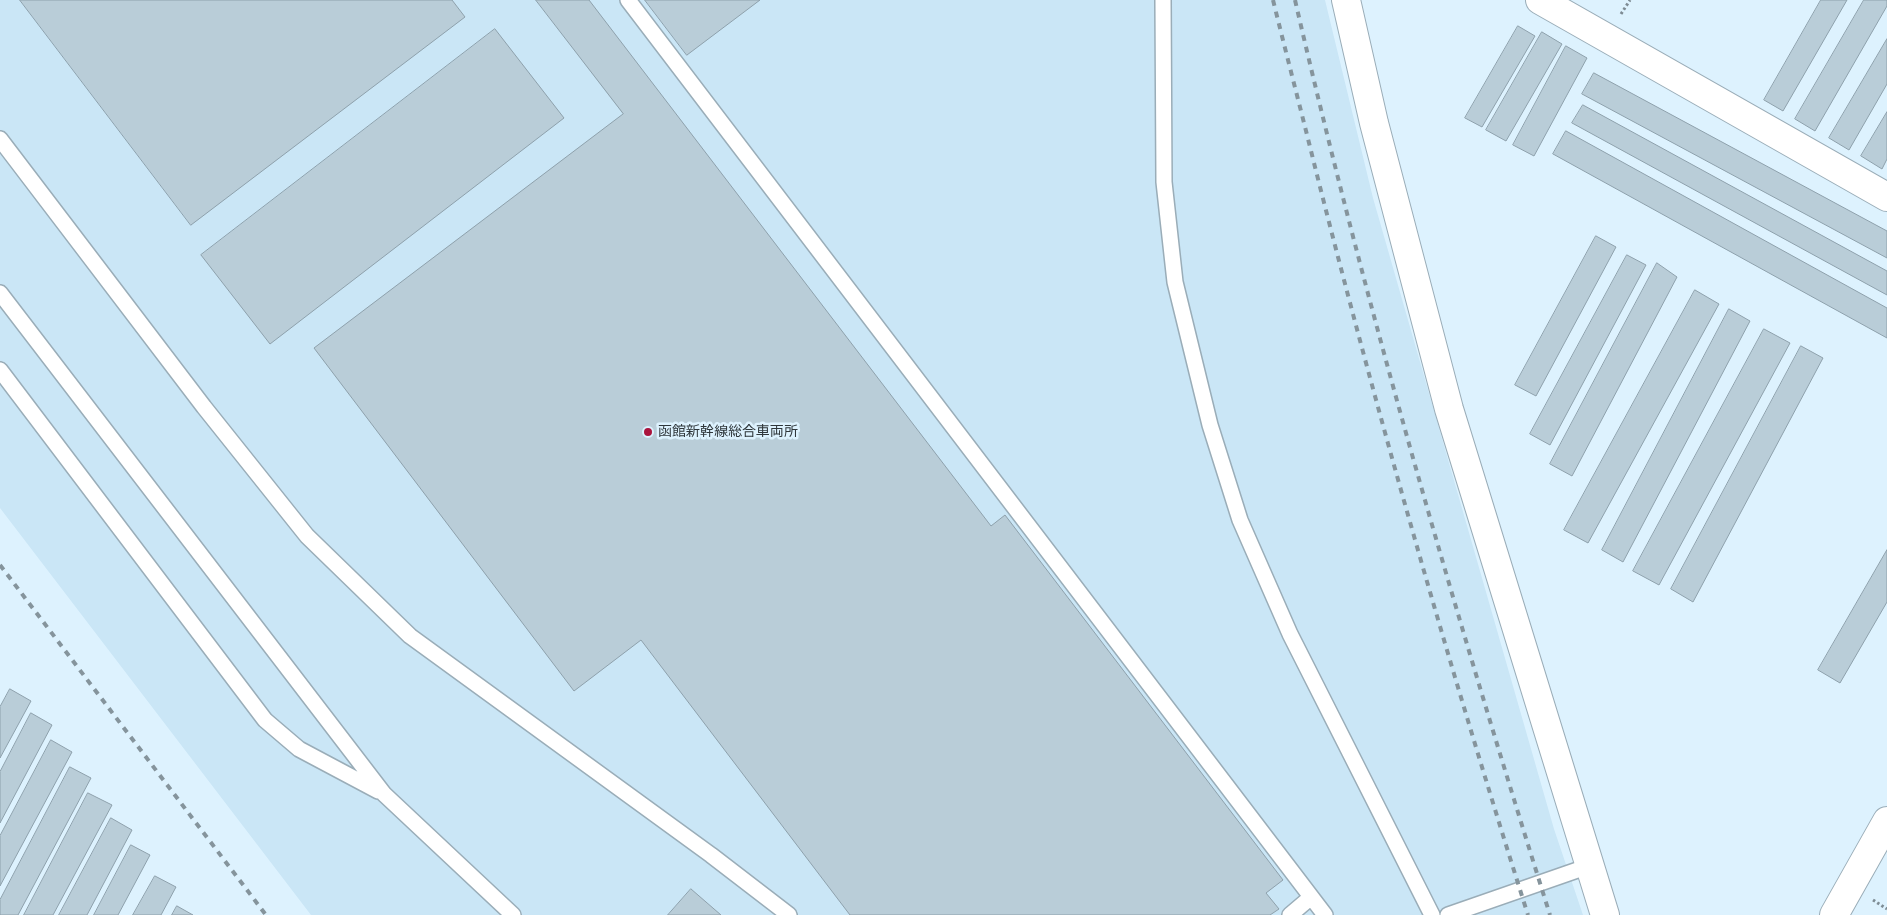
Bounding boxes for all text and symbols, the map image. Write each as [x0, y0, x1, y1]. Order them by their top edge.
place label: 函館新幹線総合車両所 [658, 424, 798, 440]
marker: 函館新幹線総合車両所 [642, 426, 654, 438]

